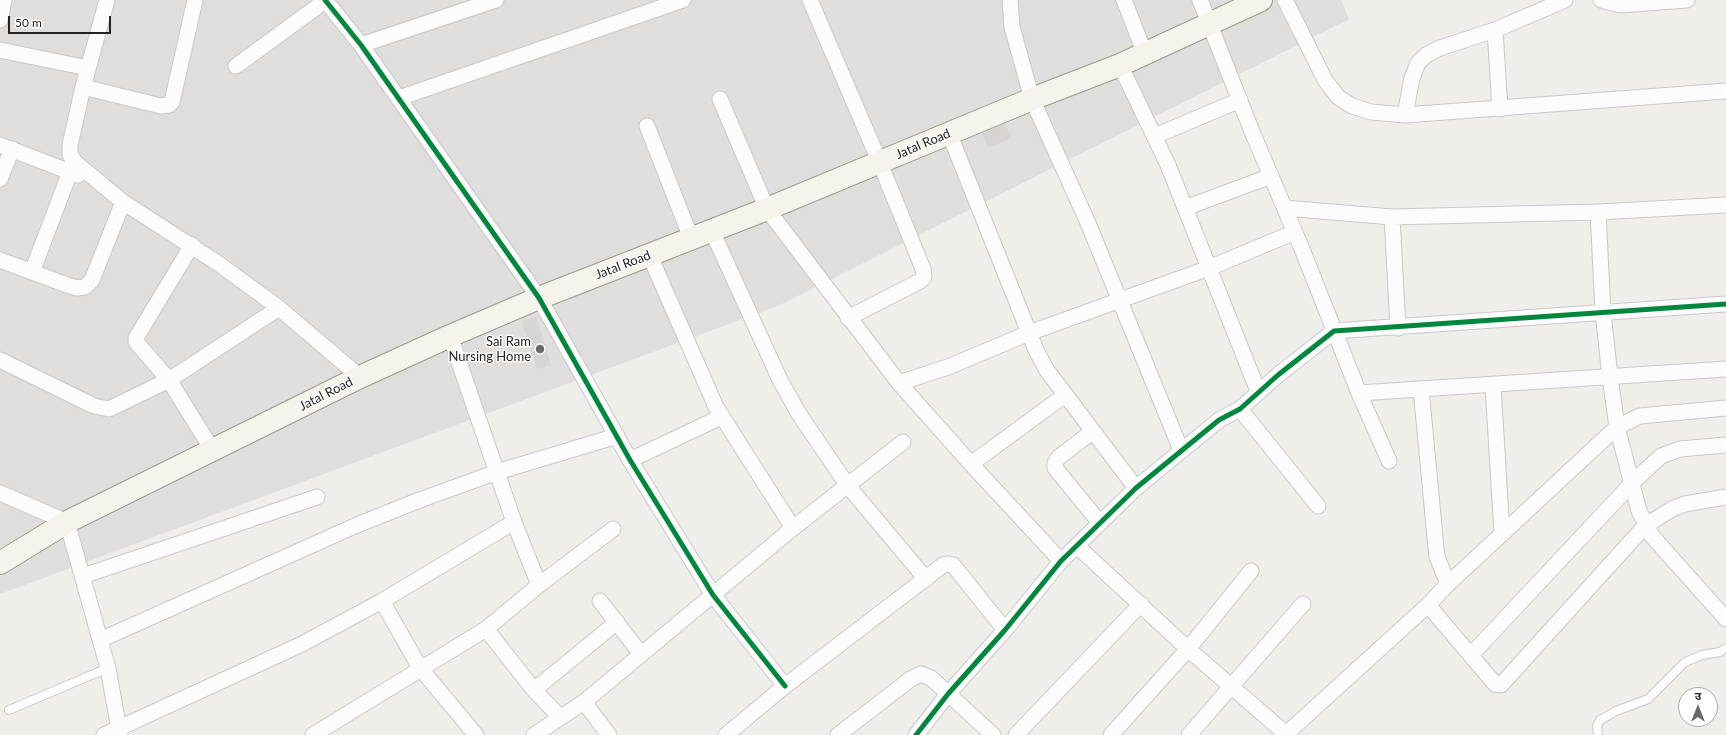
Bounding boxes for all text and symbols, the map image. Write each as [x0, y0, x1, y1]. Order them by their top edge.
scale bar [10, 8, 113, 34]
text: 50 m [15, 15, 42, 30]
street label: Jatal Road [893, 125, 953, 163]
street label: Jatal Road [593, 247, 653, 283]
place label: Sai Ram Nursing Home [449, 334, 531, 365]
marker: Sai Ram Nursing Home [534, 343, 546, 355]
street label: Jatal Road [297, 374, 355, 414]
north arrow [1678, 687, 1718, 727]
text: उ [1695, 689, 1701, 702]

